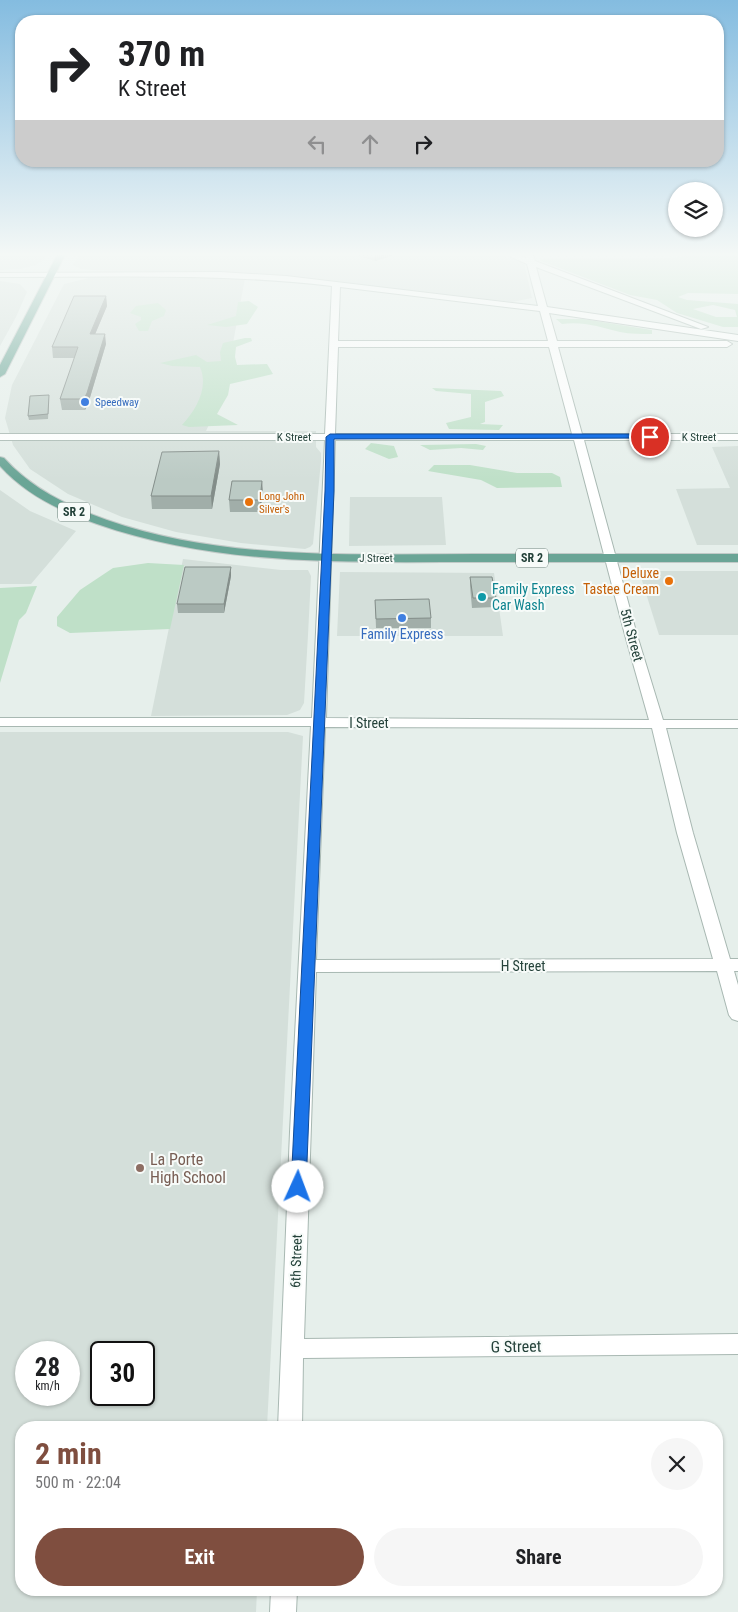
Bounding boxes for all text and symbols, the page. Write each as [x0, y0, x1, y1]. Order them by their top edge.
text: 370 m [118, 34, 205, 75]
icon: right [35, 35, 100, 100]
text: K Street [118, 76, 187, 101]
icon: left [303, 130, 331, 158]
icon: ahead [356, 130, 384, 158]
icon: right [409, 130, 437, 158]
map controls [668, 182, 723, 237]
button: layers [668, 182, 723, 237]
marker: Speedway [79, 396, 91, 408]
place label: Speedway [95, 396, 139, 409]
pin [629, 416, 671, 458]
icon: arrive [636, 423, 664, 451]
street label: K Street [277, 431, 311, 444]
street label: K Street [682, 431, 716, 444]
place label: Long John Silver's [259, 490, 305, 516]
marker: Long John Silver's [243, 496, 255, 508]
road number: SR 2 [58, 502, 90, 522]
road number: SR 2 [516, 548, 548, 568]
street label: J Street [359, 552, 393, 565]
place label: Deluxe Tastee Cream [583, 565, 659, 597]
marker: Deluxe Tastee Cream [663, 575, 675, 587]
place label: Family Express Car Wash [492, 581, 575, 613]
marker: Family Express Car Wash [476, 591, 488, 603]
street label: 5th Street [617, 607, 647, 663]
marker: Family Express [396, 612, 408, 624]
place label: Family Express [361, 626, 443, 642]
street label: I Street [349, 715, 389, 731]
street label: H Street [501, 958, 545, 974]
place label: La Porte High School [150, 1150, 226, 1187]
position arrow [271, 1160, 323, 1212]
marker: La Porte High School [134, 1162, 146, 1174]
street label: 6th Street [287, 1234, 305, 1288]
street label: G Street [491, 1337, 542, 1356]
speed limit sign: 30 [90, 1341, 155, 1406]
text: 28 [35, 1353, 60, 1382]
text: km/h [35, 1379, 60, 1393]
text: 2 min [35, 1436, 102, 1471]
button: close [651, 1438, 703, 1490]
text: 500 m · 22:04 [35, 1473, 121, 1492]
button: Exit [35, 1528, 364, 1586]
button: Share [374, 1528, 703, 1586]

